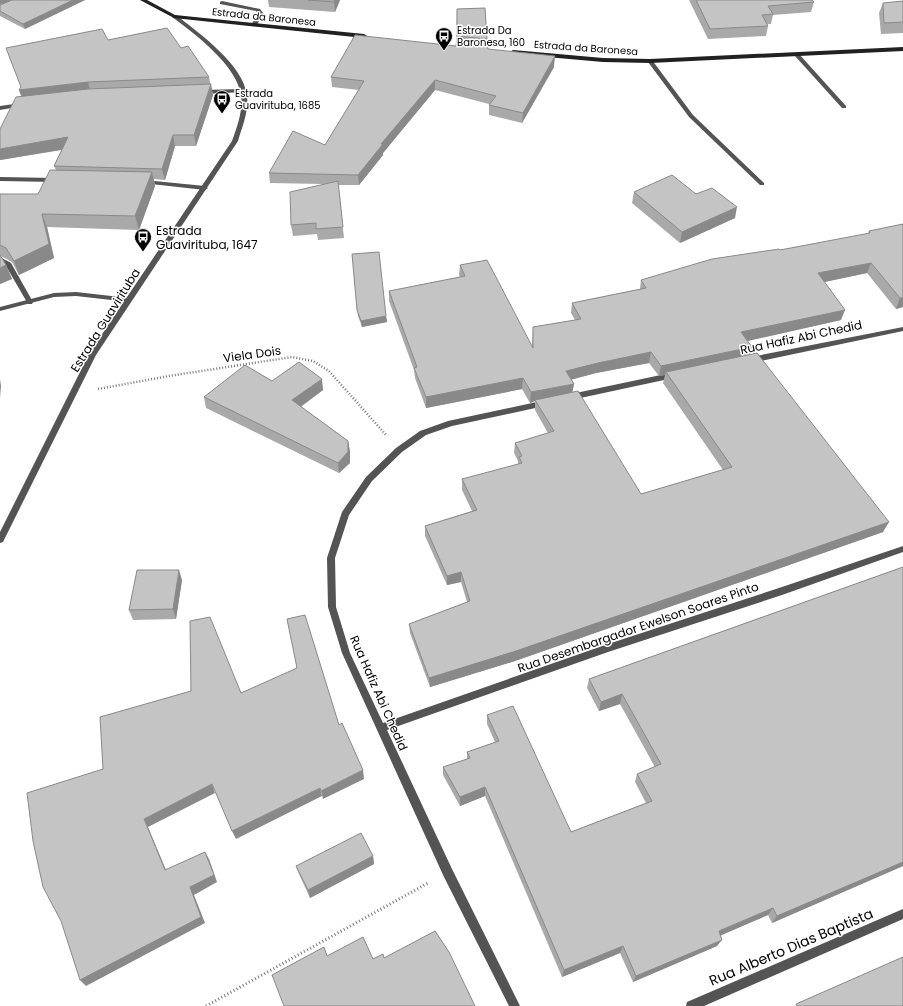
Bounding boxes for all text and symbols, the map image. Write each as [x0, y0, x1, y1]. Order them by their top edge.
street label: Estrada da Baronesa [211, 4, 317, 30]
place label: Estrada Da Baronesa, 160 [457, 23, 525, 50]
bus stop icon: Estrada Da Baronesa, 160 [434, 26, 454, 51]
street label: Estrada da Baronesa [533, 37, 639, 59]
place label: Estrada Guavirituba, 1685 [235, 86, 321, 113]
bus stop icon: Estrada Guavirituba, 1685 [212, 89, 232, 114]
place label: Estrada Guavirituba, 1647 [156, 222, 258, 253]
bus stop icon: Estrada Guavirituba, 1647 [133, 227, 153, 252]
street label: Estrada Guavirituba [66, 265, 144, 375]
street label: Rua Hafiz Abi Chedid [738, 316, 864, 358]
street label: Viela Dois [222, 342, 282, 366]
street label: Rua Desembargador Ewelson Soares Pinto [515, 578, 761, 676]
street label: Rua Hafiz Abi Chedid [346, 633, 412, 753]
street label: Rua Alberto Dias Baptista [706, 903, 876, 991]

